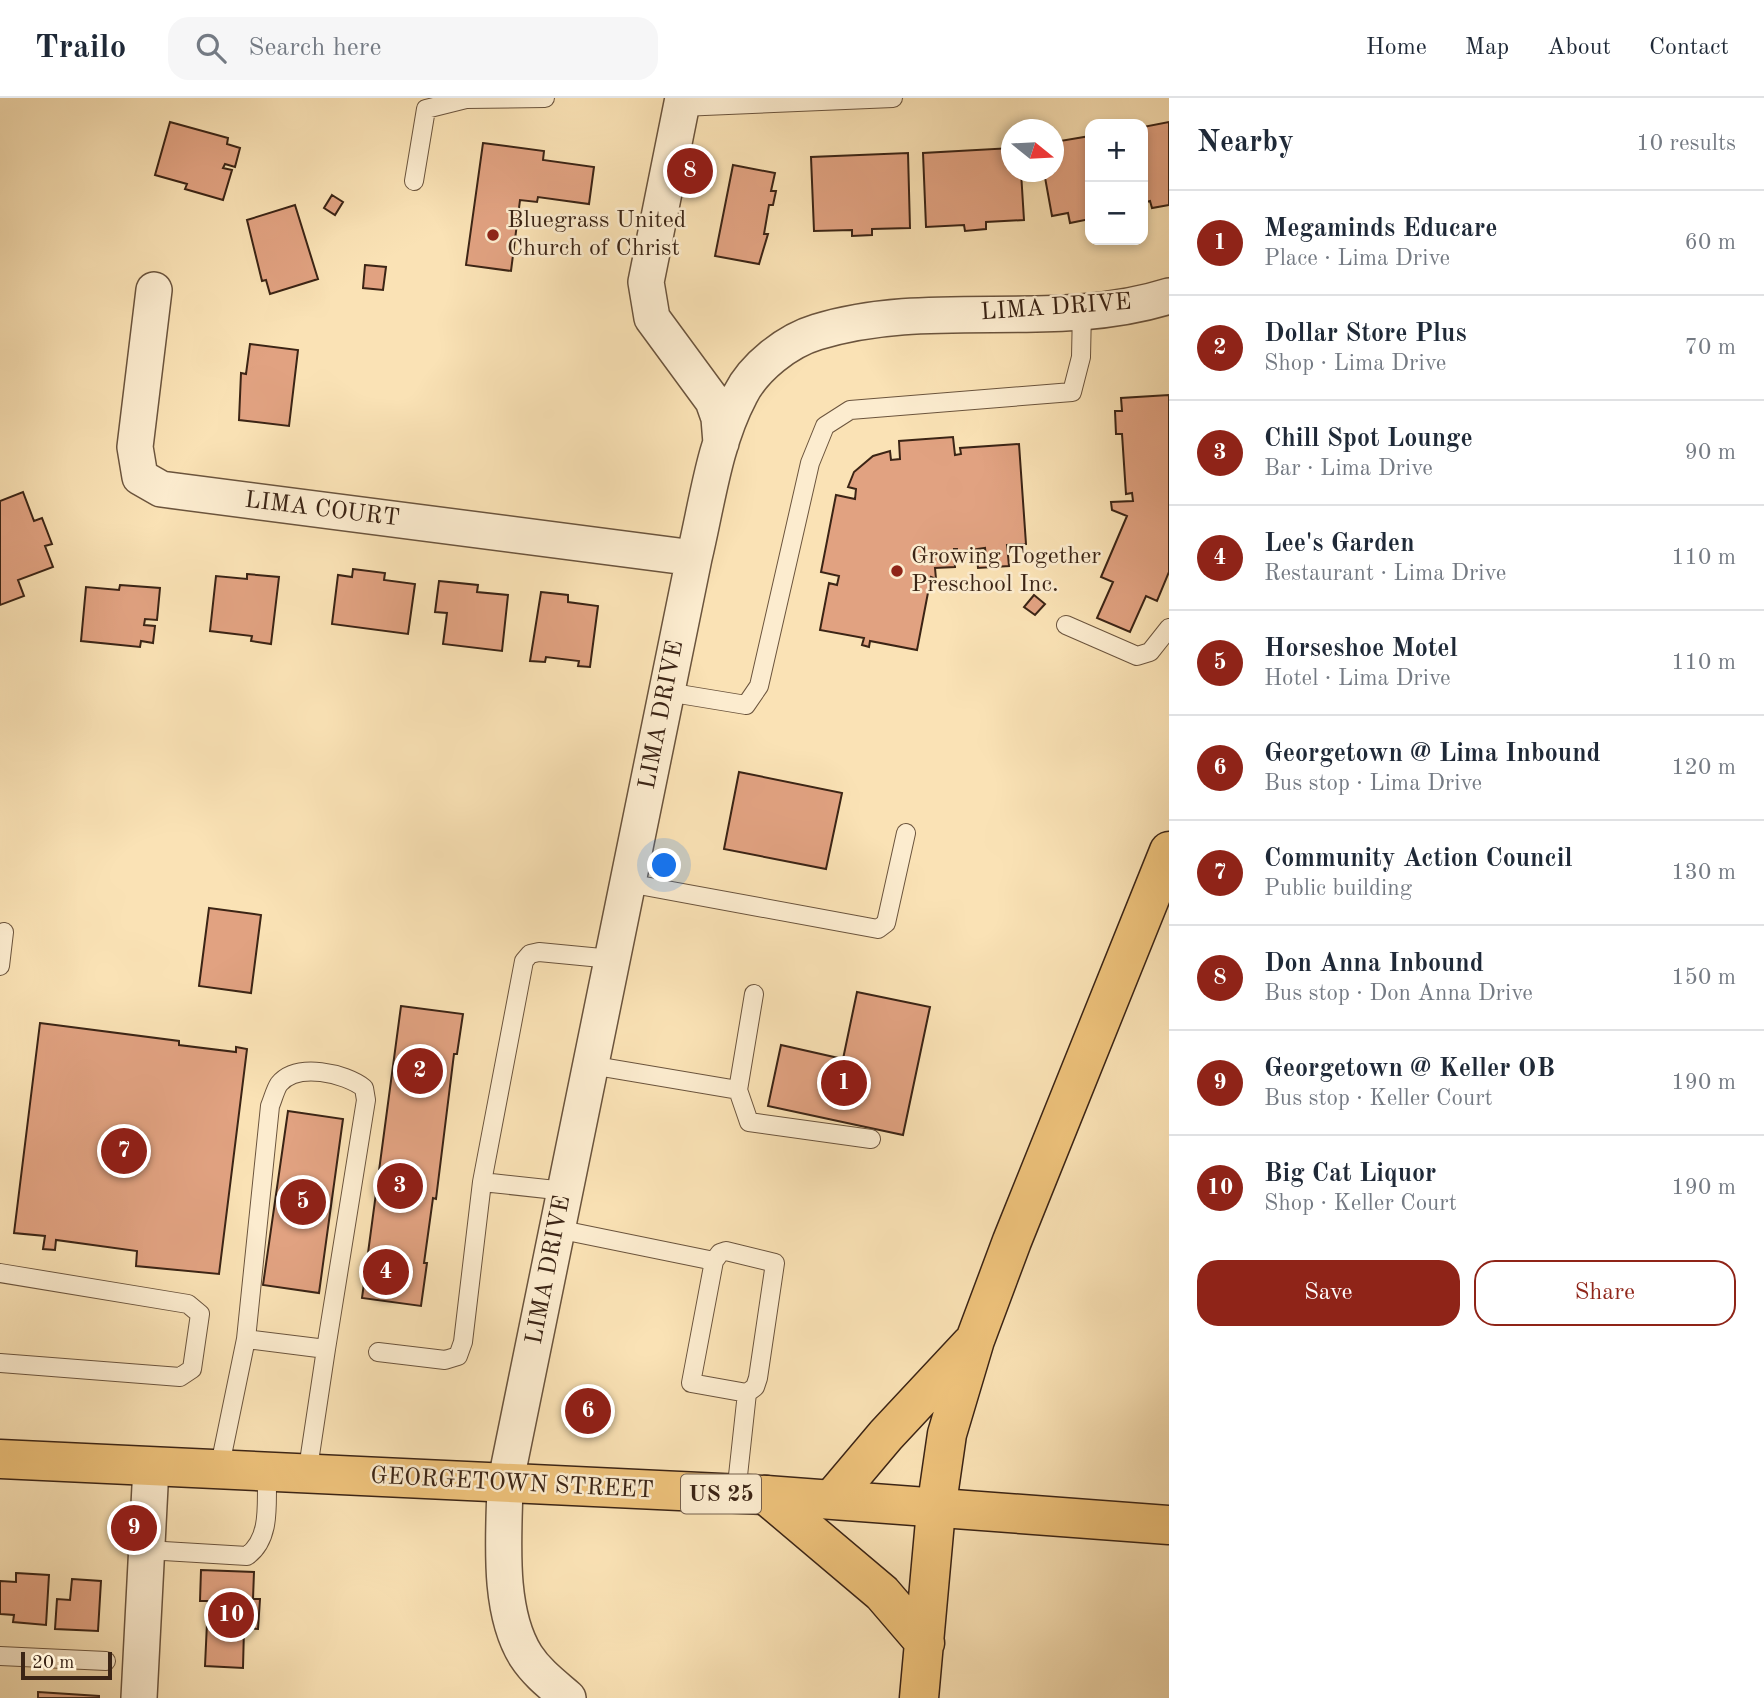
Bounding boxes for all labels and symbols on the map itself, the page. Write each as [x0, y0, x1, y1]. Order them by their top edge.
north arrow [1001, 119, 1064, 182]
pin: 8 [667, 145, 713, 197]
place label: Bluegrass United Church of Christ [507, 209, 686, 261]
marker: Bluegrass United Church of Christ [485, 227, 501, 243]
street label: LIMA DRIVE [980, 291, 1132, 325]
street label: LIMA COURT [243, 489, 401, 531]
place label: Growing Together Preschool Inc. [911, 545, 1101, 597]
marker: Growing Together Preschool Inc. [889, 563, 905, 579]
street label: LIMA DRIVE [636, 639, 688, 791]
your location [647, 848, 681, 882]
pin: 2 [397, 1045, 443, 1097]
pin: 1 [821, 1057, 867, 1109]
pin: 7 [101, 1125, 147, 1177]
pin: 3 [377, 1160, 423, 1212]
pin: 5 [280, 1176, 326, 1228]
street label: LIMA DRIVE [523, 1194, 575, 1346]
pin: 4 [363, 1246, 409, 1298]
pin: 6 [565, 1385, 611, 1437]
street label: GEORGETOWN STREET [370, 1465, 654, 1503]
road number: US 25 [681, 1474, 761, 1513]
pin: 9 [111, 1502, 157, 1554]
pin: 10 [208, 1589, 254, 1641]
scale bar [21, 1649, 112, 1681]

